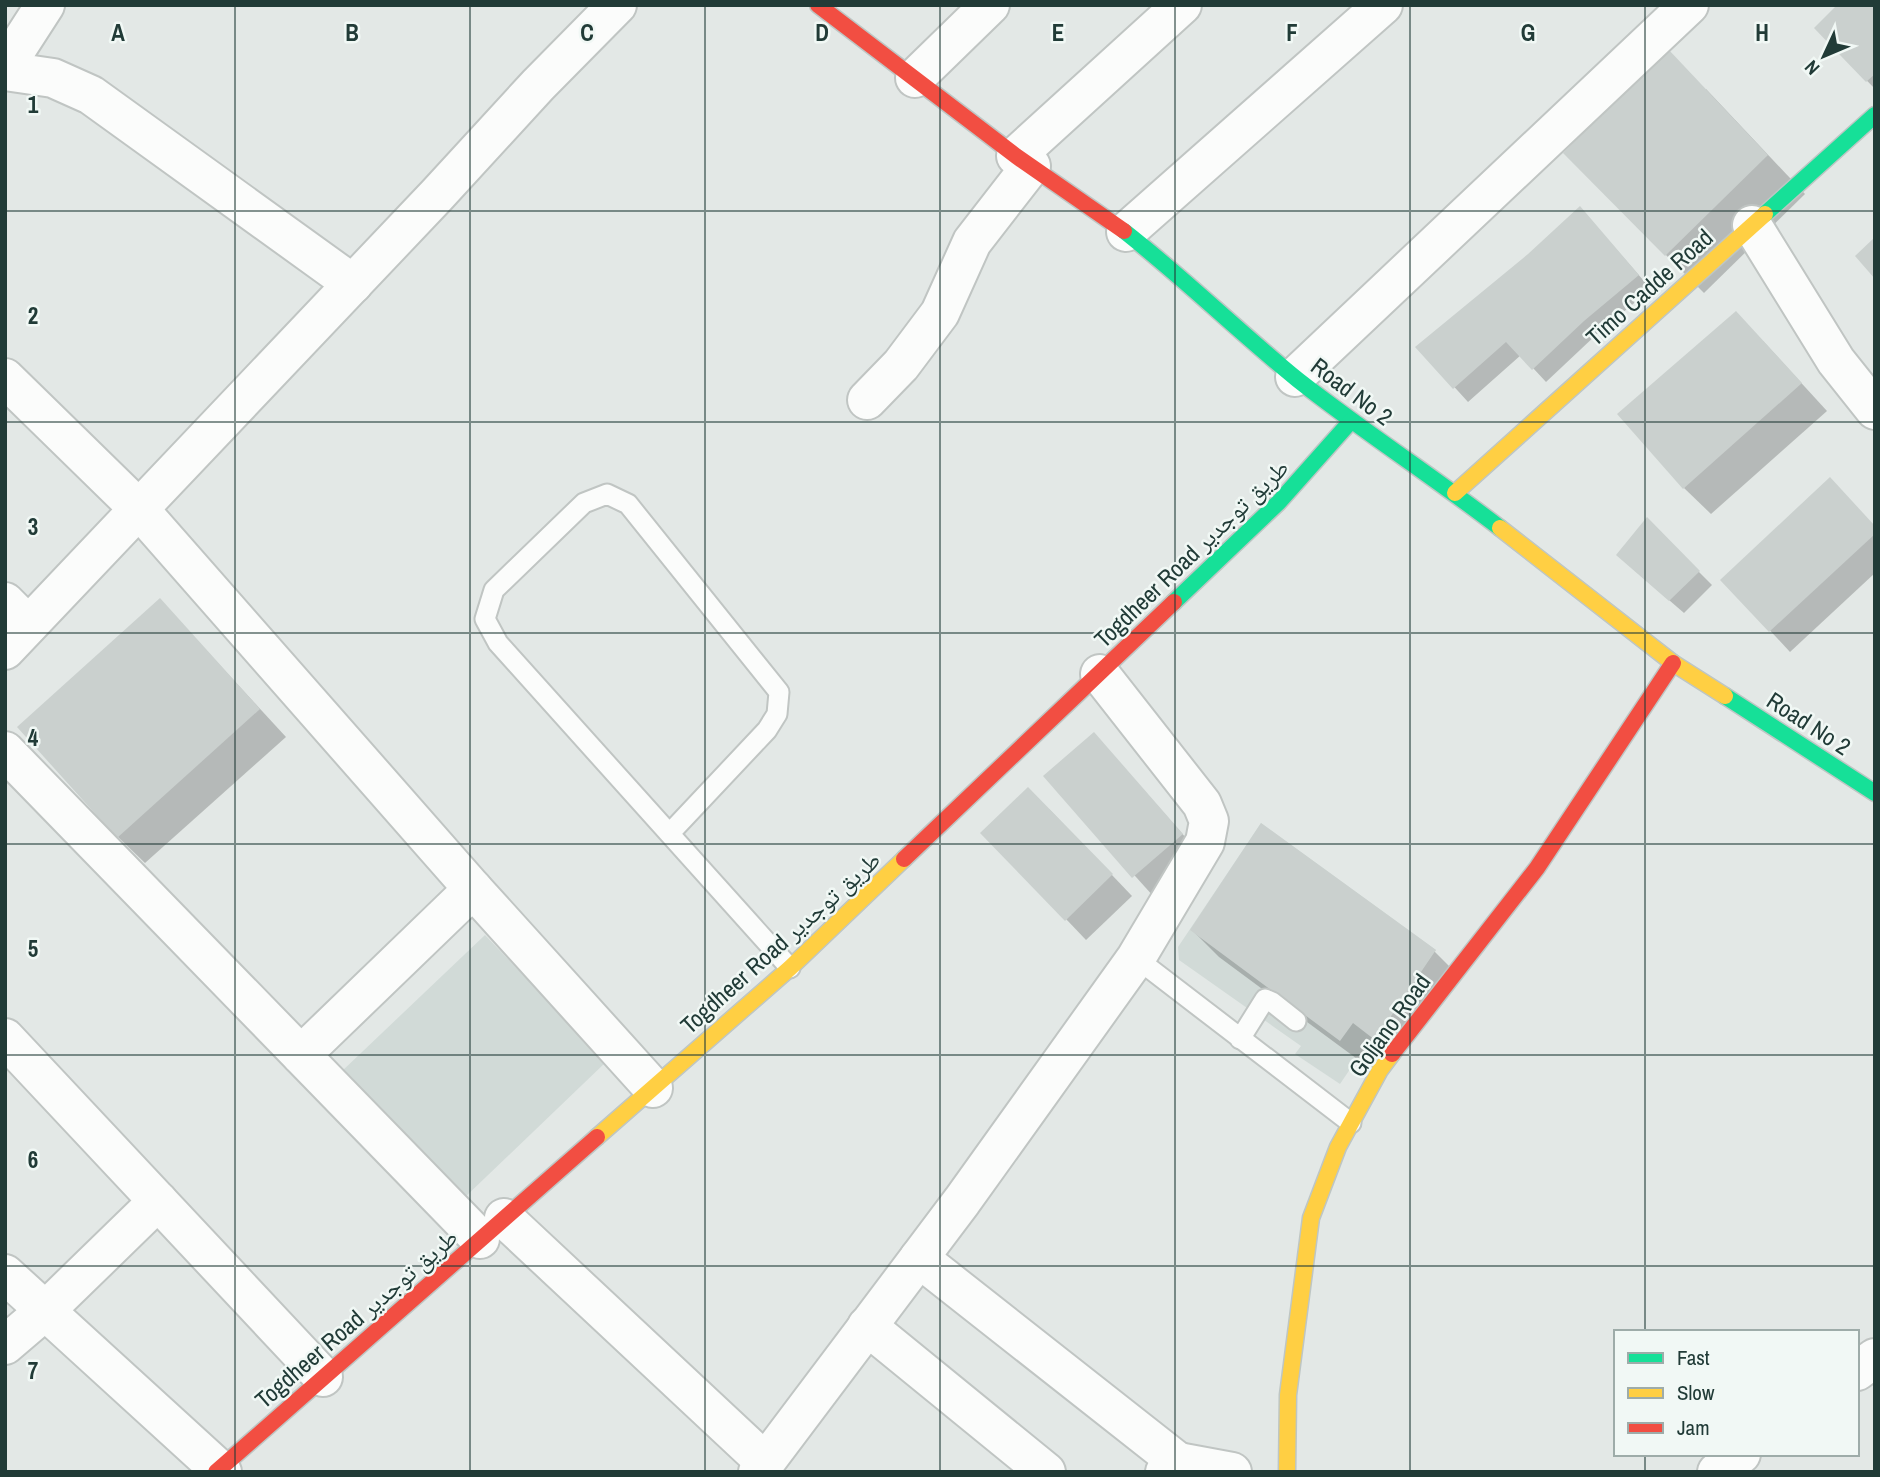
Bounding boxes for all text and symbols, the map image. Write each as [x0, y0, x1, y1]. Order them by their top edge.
text: A [111, 17, 125, 48]
text: B [345, 17, 359, 48]
text: C [580, 17, 594, 48]
text: D [815, 17, 829, 48]
text: E [1052, 17, 1064, 48]
text: F [1286, 17, 1298, 48]
text: G [1521, 17, 1535, 48]
text: H [1755, 17, 1769, 48]
north arrow [1789, 21, 1859, 91]
text: N [1799, 55, 1825, 81]
text: 1 [28, 89, 39, 120]
street label: Timo Cadde Road [1579, 221, 1719, 353]
text: 2 [28, 300, 38, 331]
street label: Road No 2 [1305, 350, 1399, 432]
street label: Togdheer Road طريق توجدير [1087, 452, 1295, 654]
text: 3 [28, 511, 38, 542]
street label: Road No 2 [1761, 684, 1857, 762]
text: 4 [28, 722, 39, 753]
street label: Togdheer Road طريق توجدير [673, 844, 887, 1040]
text: 5 [28, 933, 38, 964]
street label: Goljano Road [1341, 967, 1437, 1083]
text: 6 [28, 1144, 38, 1175]
street label: Togdheer Road طريق توجدير [248, 1221, 464, 1415]
legend [1614, 1330, 1859, 1456]
text: Fast [1677, 1343, 1710, 1372]
text: 7 [28, 1355, 38, 1386]
text: Slow [1677, 1378, 1715, 1407]
text: Jam [1677, 1413, 1710, 1442]

